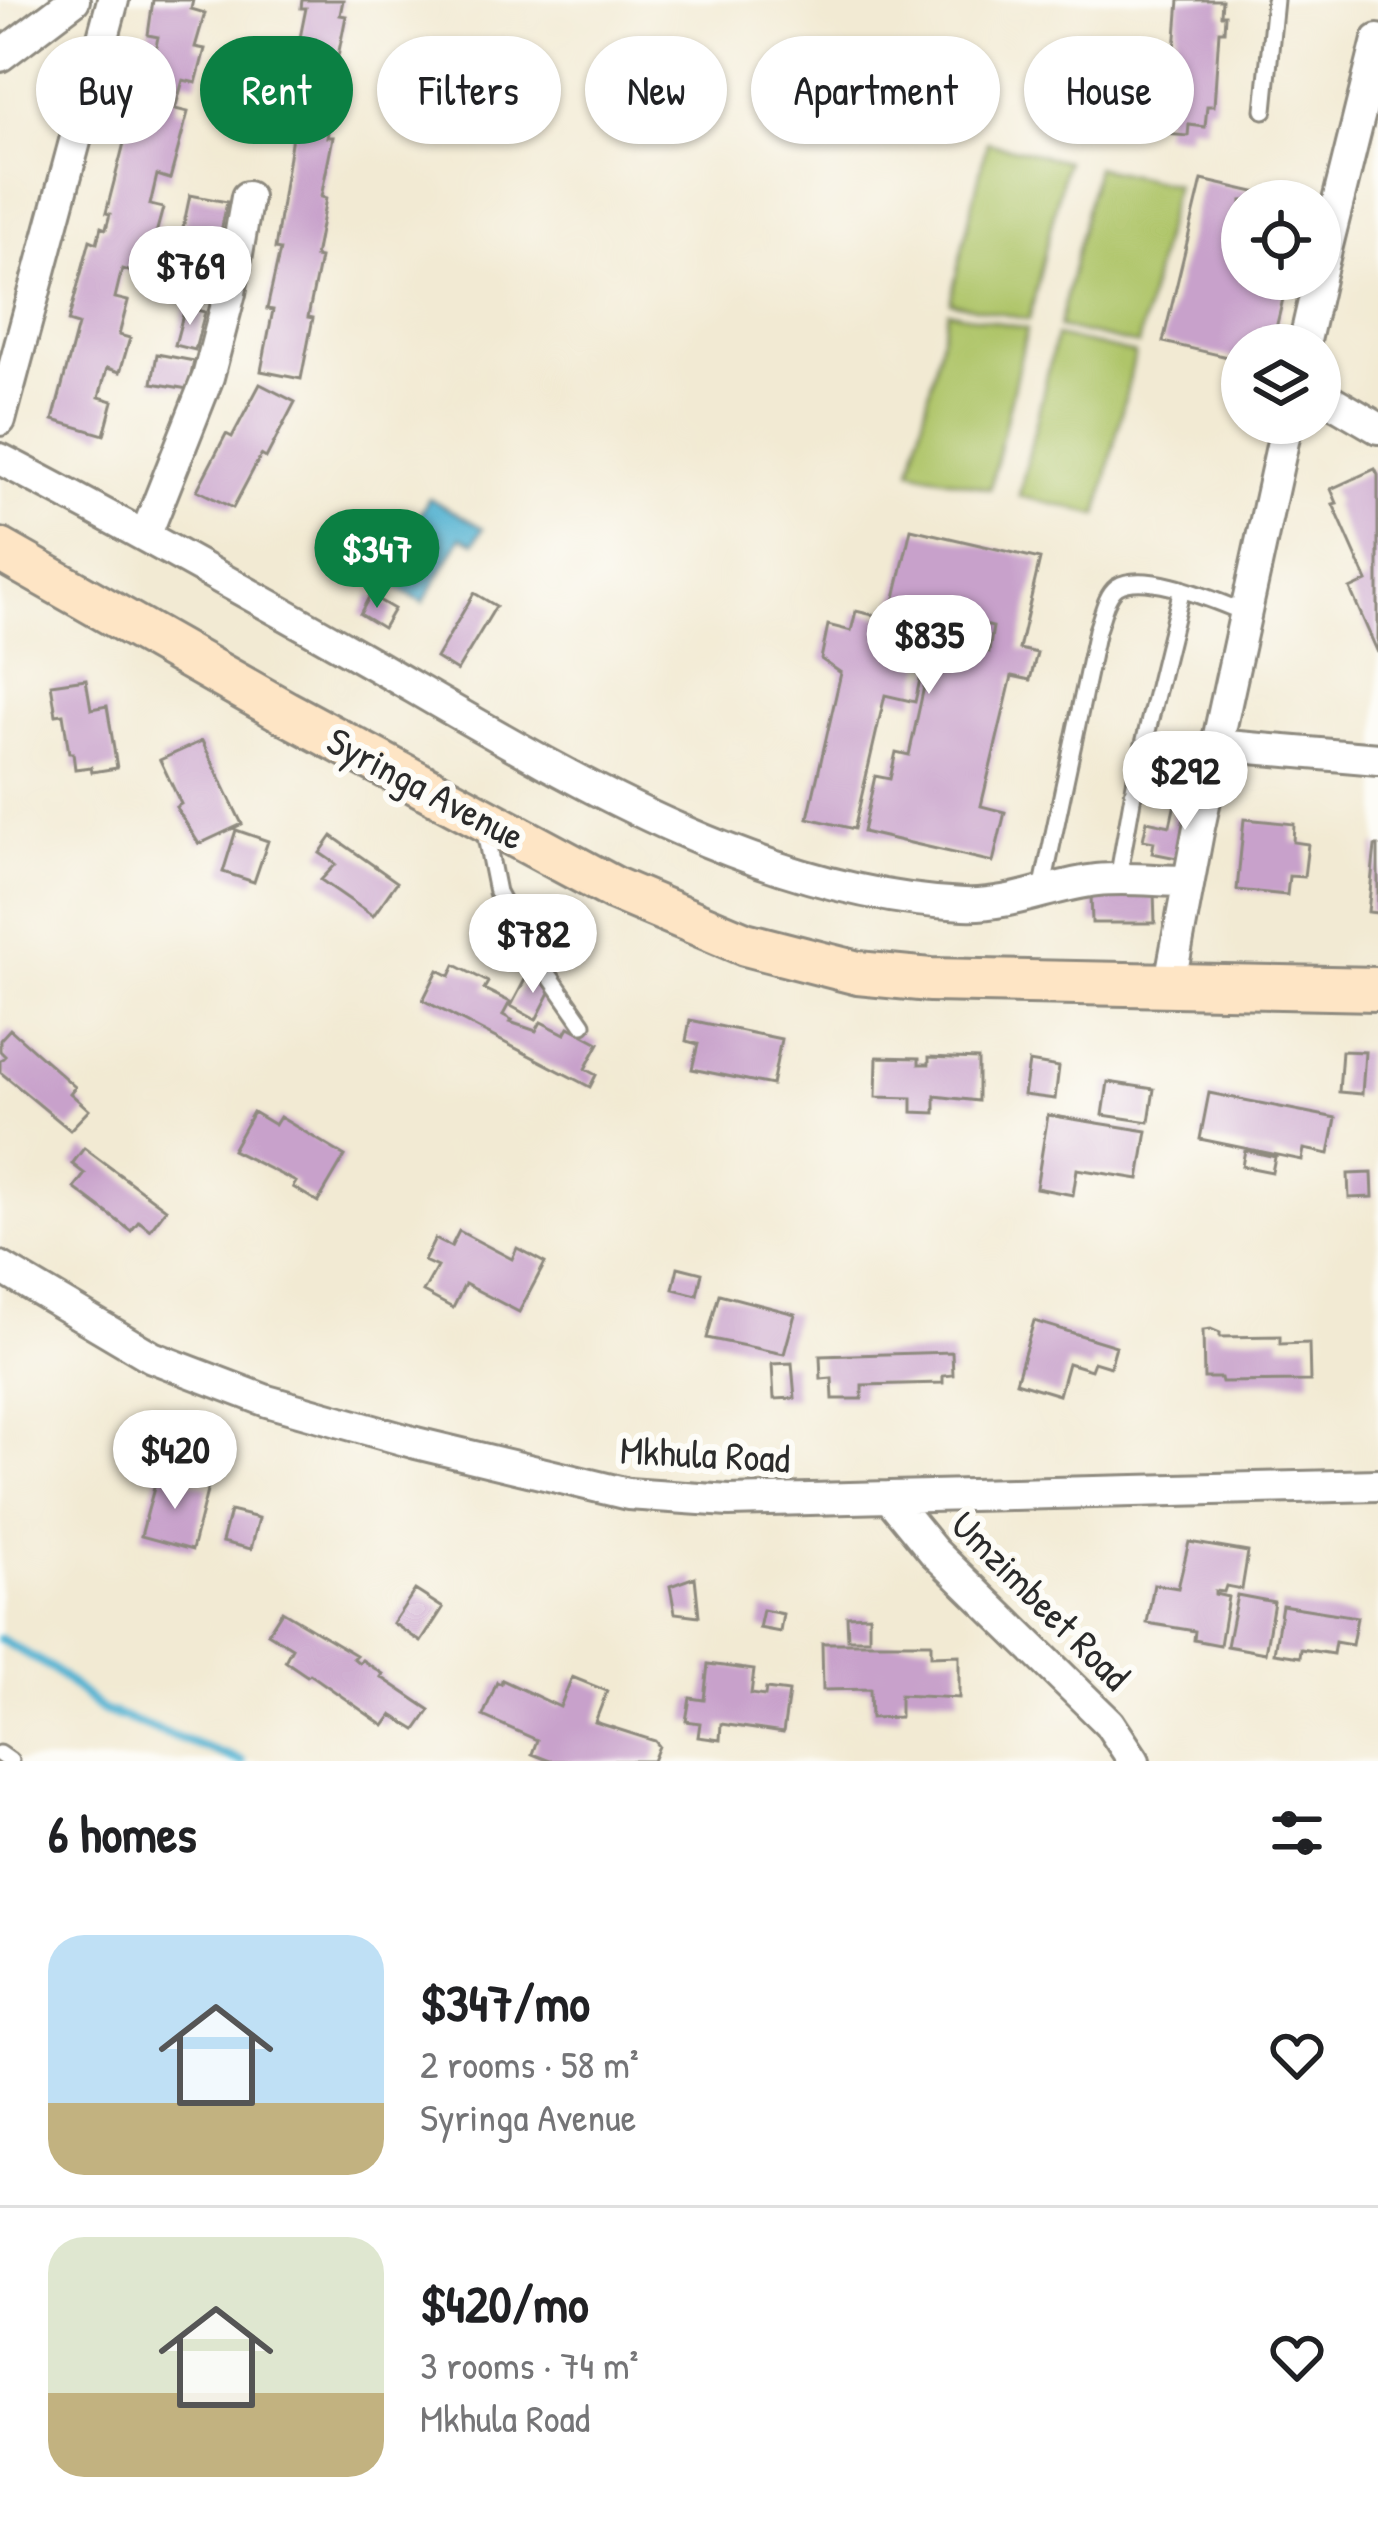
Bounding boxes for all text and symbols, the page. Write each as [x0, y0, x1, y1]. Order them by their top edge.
chip: Buy [36, 36, 176, 144]
chip: Rent [200, 36, 353, 144]
chip: Filters [377, 36, 561, 144]
chip: New [585, 36, 727, 144]
chip: Apartment [751, 36, 1000, 144]
chip: House [1024, 36, 1194, 144]
map controls [1221, 180, 1341, 444]
button: locate [1221, 180, 1341, 300]
pin: $769 [119, 226, 261, 328]
text: $769 [156, 238, 224, 291]
button: layers [1221, 324, 1341, 444]
pin: $347 [306, 509, 448, 611]
text: $347 [341, 521, 413, 574]
pin: $835 [858, 595, 1000, 697]
text: $835 [894, 607, 964, 660]
street label: Syringa Avenue [318, 713, 534, 862]
pin: $292 [1114, 731, 1256, 833]
text: $292 [1150, 743, 1220, 796]
pin: $782 [462, 894, 604, 996]
text: $782 [496, 906, 570, 959]
pin: $420 [104, 1410, 246, 1512]
text: $420 [140, 1422, 210, 1475]
street label: Mkhula Road [619, 1423, 791, 1484]
street label: Umzimbeet Road [940, 1498, 1143, 1701]
text: 6 homes [48, 1799, 197, 1868]
icon: filters [1264, 1800, 1330, 1866]
text: $347/mo [420, 1968, 590, 2037]
icon: home [144, 1983, 288, 2127]
icon: heart [1264, 2022, 1330, 2088]
text: 2 rooms · 58 m² [420, 2037, 639, 2090]
text: Syringa Avenue [420, 2090, 636, 2143]
text: $420/mo [420, 2269, 589, 2338]
icon: home [144, 2285, 288, 2429]
icon: heart [1264, 2324, 1330, 2390]
text: 3 rooms · 74 m² [420, 2338, 639, 2391]
text: Mkhula Road [420, 2391, 590, 2444]

